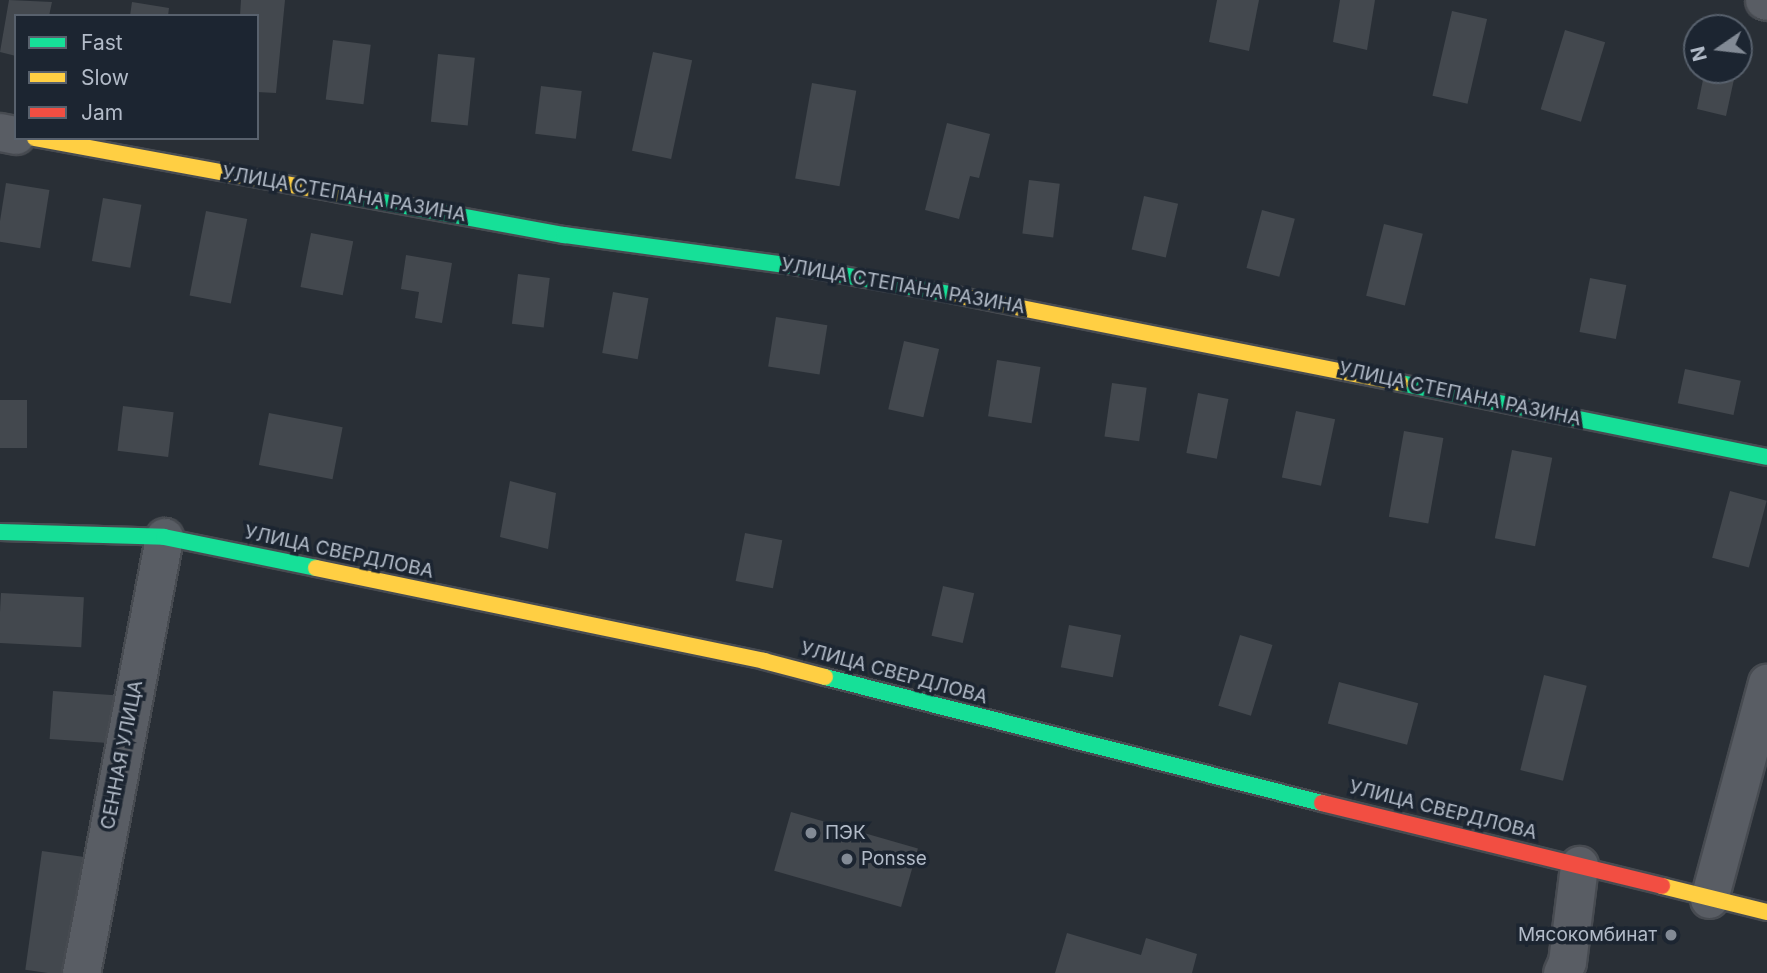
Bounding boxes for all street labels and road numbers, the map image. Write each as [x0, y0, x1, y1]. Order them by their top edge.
street label: УЛИЦА СТЕПАНА РАЗИНА [220, 161, 468, 227]
street label: УЛИЦА СТЕПАНА РАЗИНА [779, 253, 1027, 319]
street label: УЛИЦА СТЕПАНА РАЗИНА [1337, 357, 1583, 431]
street label: УЛИЦА СВЕРДЛОВА [242, 521, 436, 583]
street label: УЛИЦА СВЕРДЛОВА [798, 637, 990, 709]
street label: СЕННАЯ УЛИЦА [96, 678, 148, 832]
street label: УЛИЦА СВЕРДЛОВА [1347, 776, 1539, 844]

